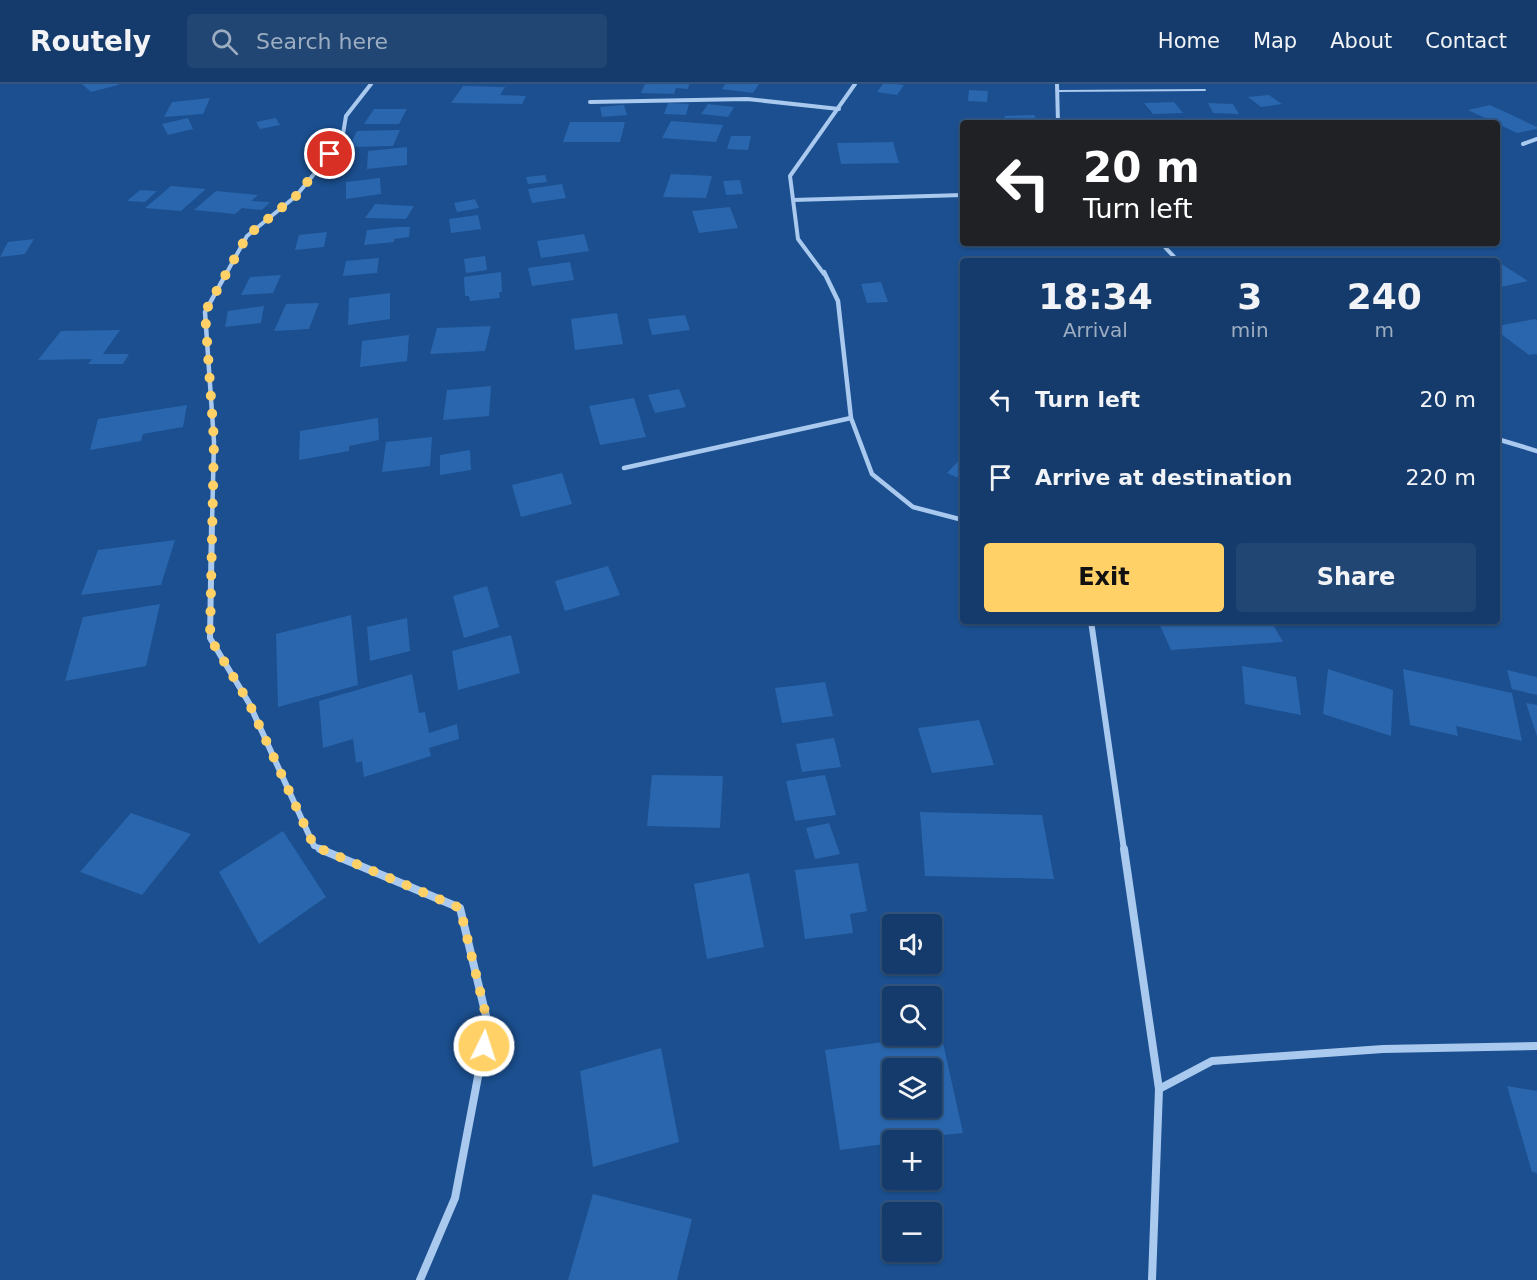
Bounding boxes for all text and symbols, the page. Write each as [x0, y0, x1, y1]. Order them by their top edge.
search box [187, 14, 607, 68]
text: Routely [30, 25, 151, 58]
icon: search [208, 25, 241, 58]
text: Search here [256, 29, 388, 54]
text: Home [1158, 29, 1220, 53]
text: Map [1253, 29, 1297, 53]
text: About [1330, 29, 1392, 53]
text: Contact [1425, 29, 1507, 53]
pin [304, 128, 355, 179]
icon: arrive [313, 137, 346, 170]
text: 20 m [1083, 143, 1200, 192]
icon: left [984, 144, 1062, 222]
text: Turn left [1083, 193, 1193, 224]
text: 18:34 [1038, 276, 1153, 317]
text: 3 [1237, 276, 1262, 317]
text: 240 [1347, 276, 1422, 317]
text: Arrival [1063, 318, 1128, 342]
text: min [1231, 318, 1269, 342]
text: m [1375, 318, 1394, 342]
icon: left [984, 383, 1017, 416]
text: Turn left [1035, 387, 1140, 412]
text: 20 m [1420, 387, 1476, 412]
icon: arrive [984, 461, 1017, 494]
text: Arrive at destination [1035, 465, 1292, 490]
text: 220 m [1406, 465, 1476, 490]
button: Exit [984, 543, 1224, 612]
button: Share [1236, 543, 1476, 612]
map controls [882, 914, 942, 1262]
button: sound [882, 914, 942, 974]
button: search [882, 986, 942, 1046]
position arrow [452, 1014, 516, 1078]
button: layers [882, 1058, 942, 1118]
button: + [882, 1130, 942, 1190]
button: − [882, 1202, 942, 1262]

